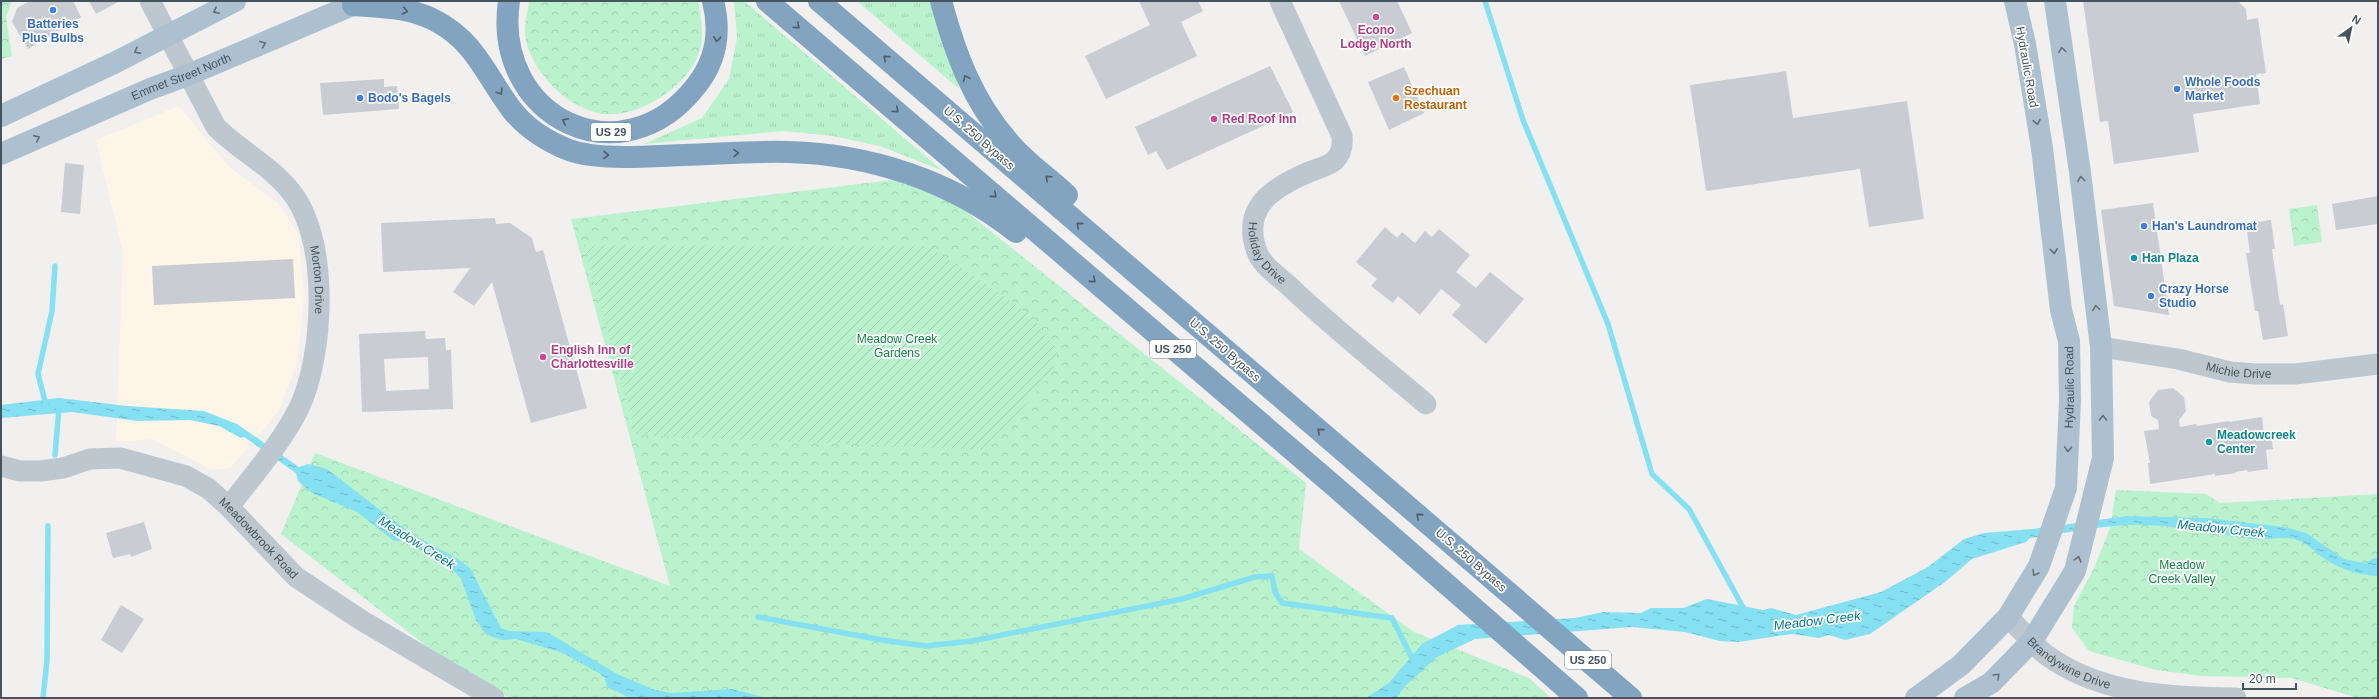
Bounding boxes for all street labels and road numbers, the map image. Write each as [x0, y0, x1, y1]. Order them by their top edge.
street label: Hydraulic Road [2013, 25, 2041, 109]
street label: Emmet Street North [129, 51, 233, 103]
street label: U.S. 250 Bypass [941, 103, 1017, 173]
road number: US 29 [591, 123, 631, 141]
street label: Holiday Drive [1245, 221, 1289, 287]
street label: Morton Drive [307, 244, 326, 315]
street label: U.S. 250 Bypass [1187, 315, 1263, 385]
road number: US 250 [1150, 340, 1196, 358]
street label: Hydraulic Road [2062, 346, 2077, 429]
street label: Michie Drive [2204, 359, 2272, 381]
street label: Meadowbrook Road [216, 495, 301, 582]
street label: U.S. 250 Bypass [1433, 525, 1509, 595]
street label: Brandywine Drive [2024, 634, 2113, 692]
road number: US 250 [1565, 651, 1611, 669]

